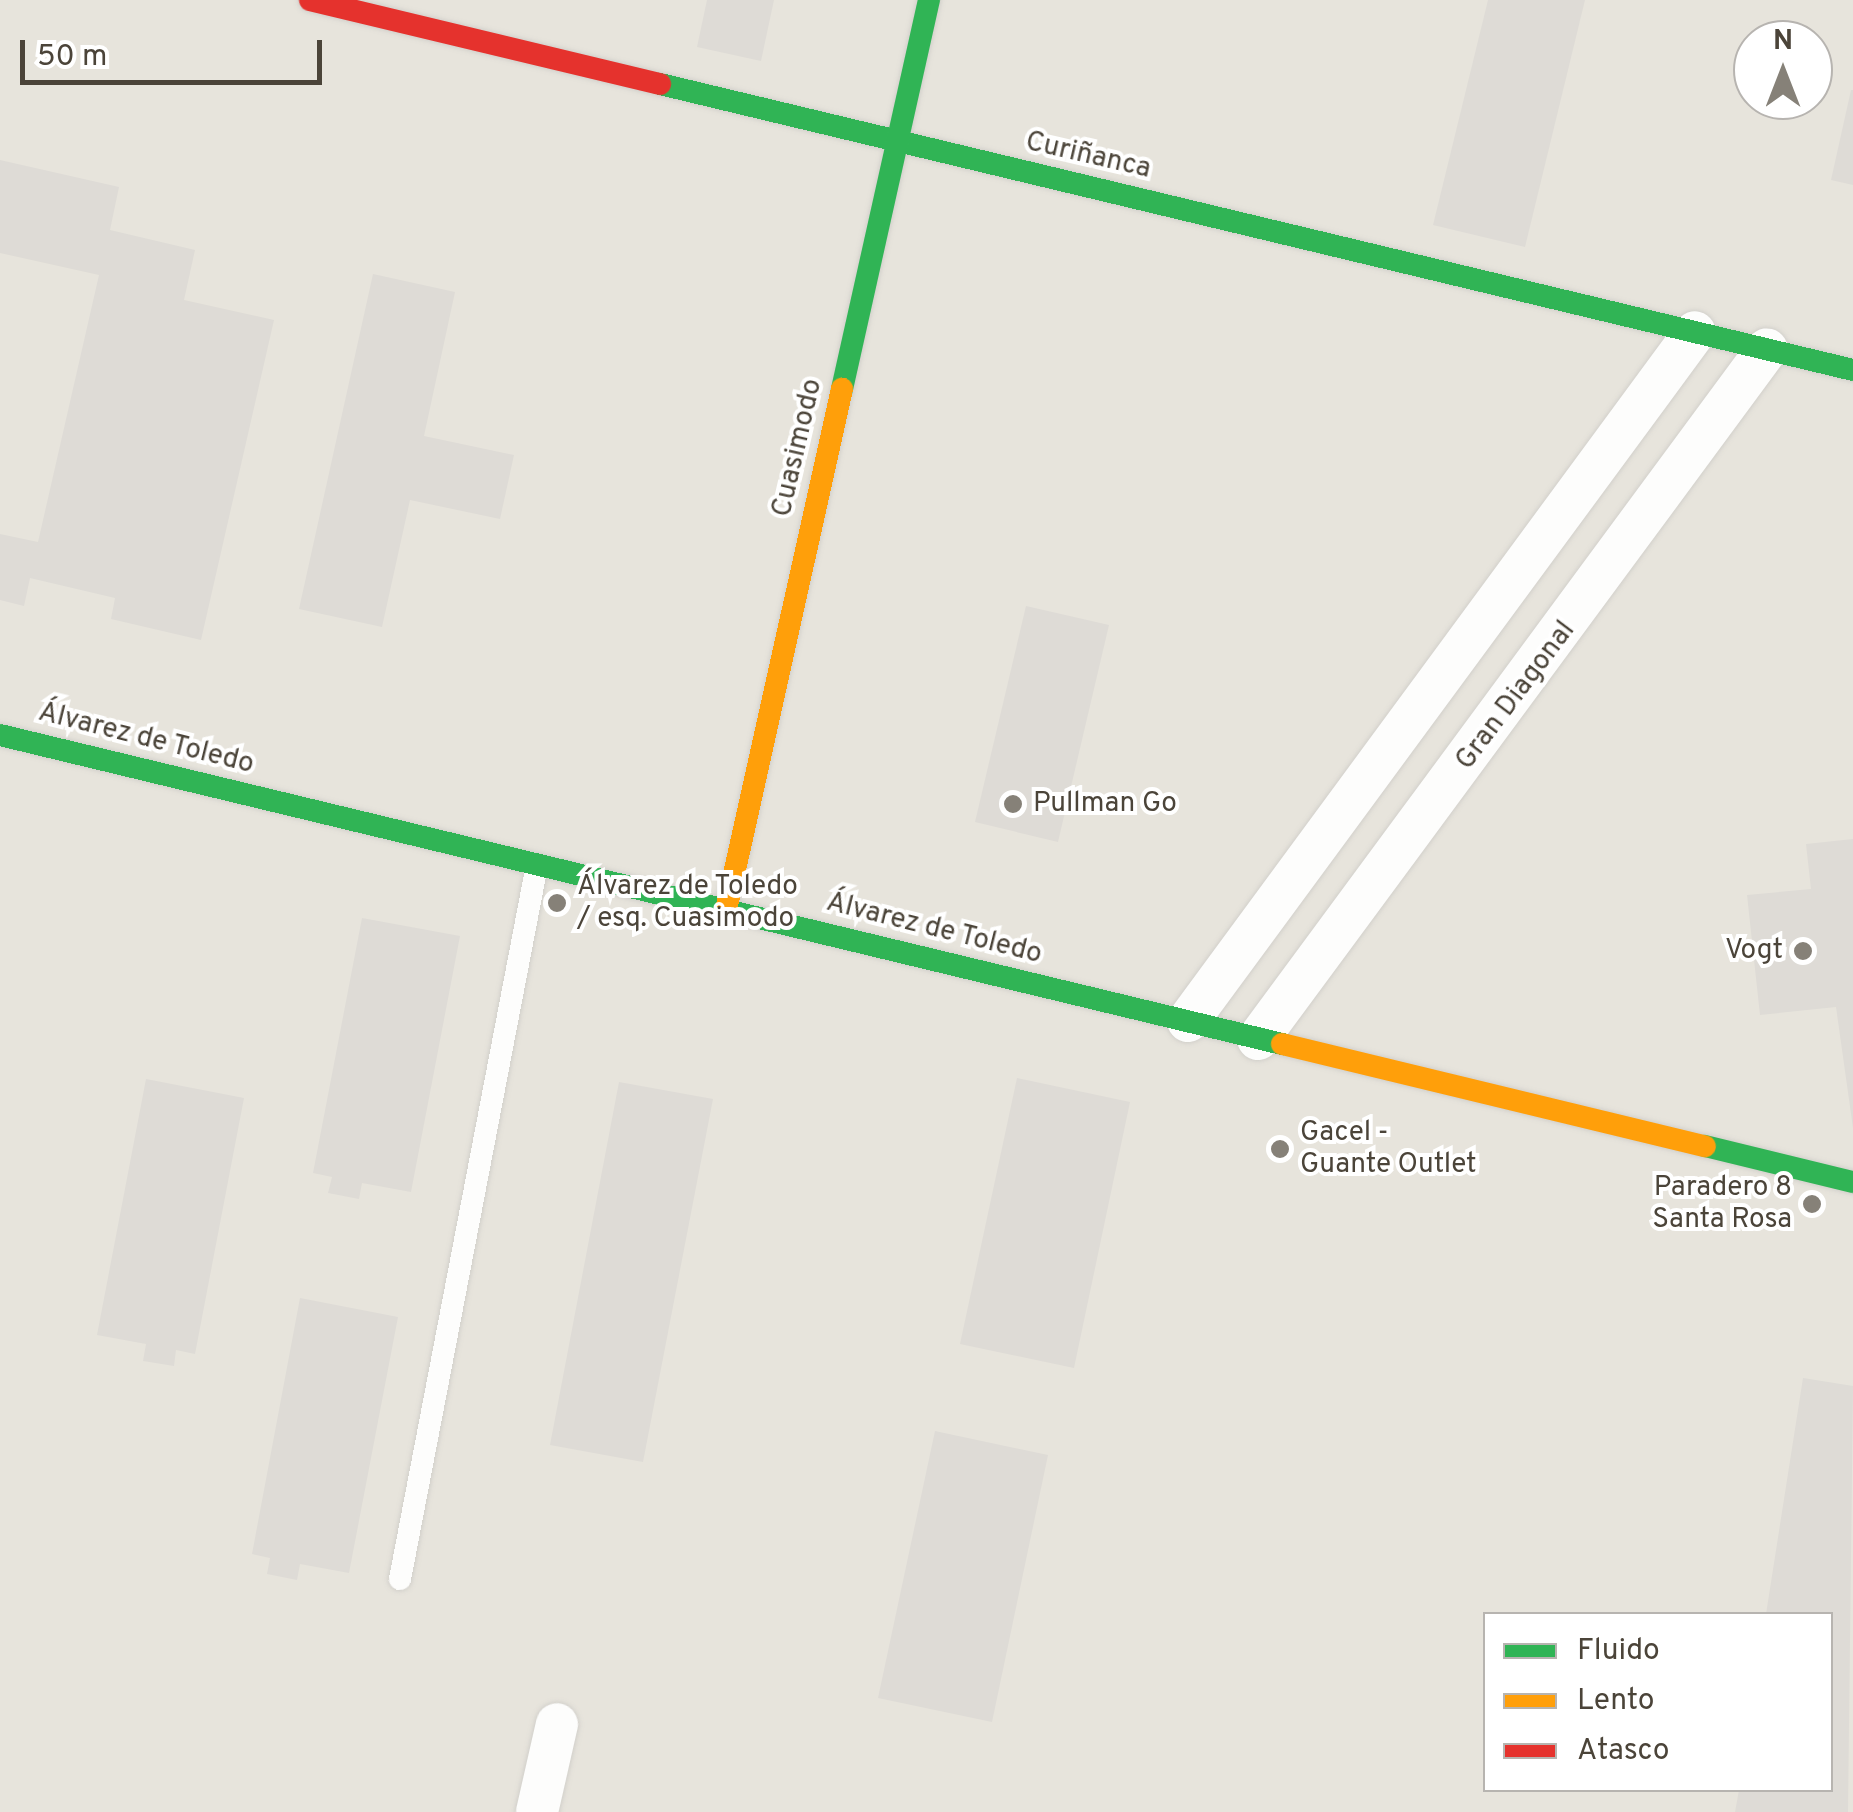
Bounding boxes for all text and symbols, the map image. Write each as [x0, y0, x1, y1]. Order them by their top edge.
scale bar [25, 20, 328, 82]
north arrow [1733, 20, 1833, 120]
text: N [1773, 24, 1793, 60]
text: 50 m [37, 39, 107, 76]
street label: Curiñanca [1022, 125, 1154, 187]
street label: Cuasimodo [766, 376, 830, 520]
street label: Gran Diagonal [1449, 615, 1583, 777]
street label: Álvarez de Toledo [34, 696, 258, 782]
place label: Pullman Go [1033, 787, 1177, 821]
marker: Pullman Go [1002, 793, 1024, 815]
place label: Álvarez de Toledo / esq. Cuasimodo [577, 870, 799, 936]
street label: Álvarez de Toledo [822, 886, 1046, 972]
marker: Álvarez de Toledo / esq. Cuasimodo [546, 892, 568, 914]
place label: Vogt [1725, 934, 1783, 968]
marker: Vogt [1792, 940, 1814, 962]
place label: Gacel - Guante Outlet [1300, 1116, 1477, 1182]
marker: Gacel - Guante Outlet [1269, 1138, 1291, 1160]
place label: Paradero 8 Santa Rosa [1652, 1171, 1792, 1237]
marker: Paradero 8 Santa Rosa [1801, 1193, 1823, 1215]
legend [1483, 1612, 1833, 1792]
text: Fluido [1577, 1633, 1660, 1670]
text: Lento [1577, 1683, 1654, 1720]
text: Atasco [1577, 1733, 1670, 1770]

